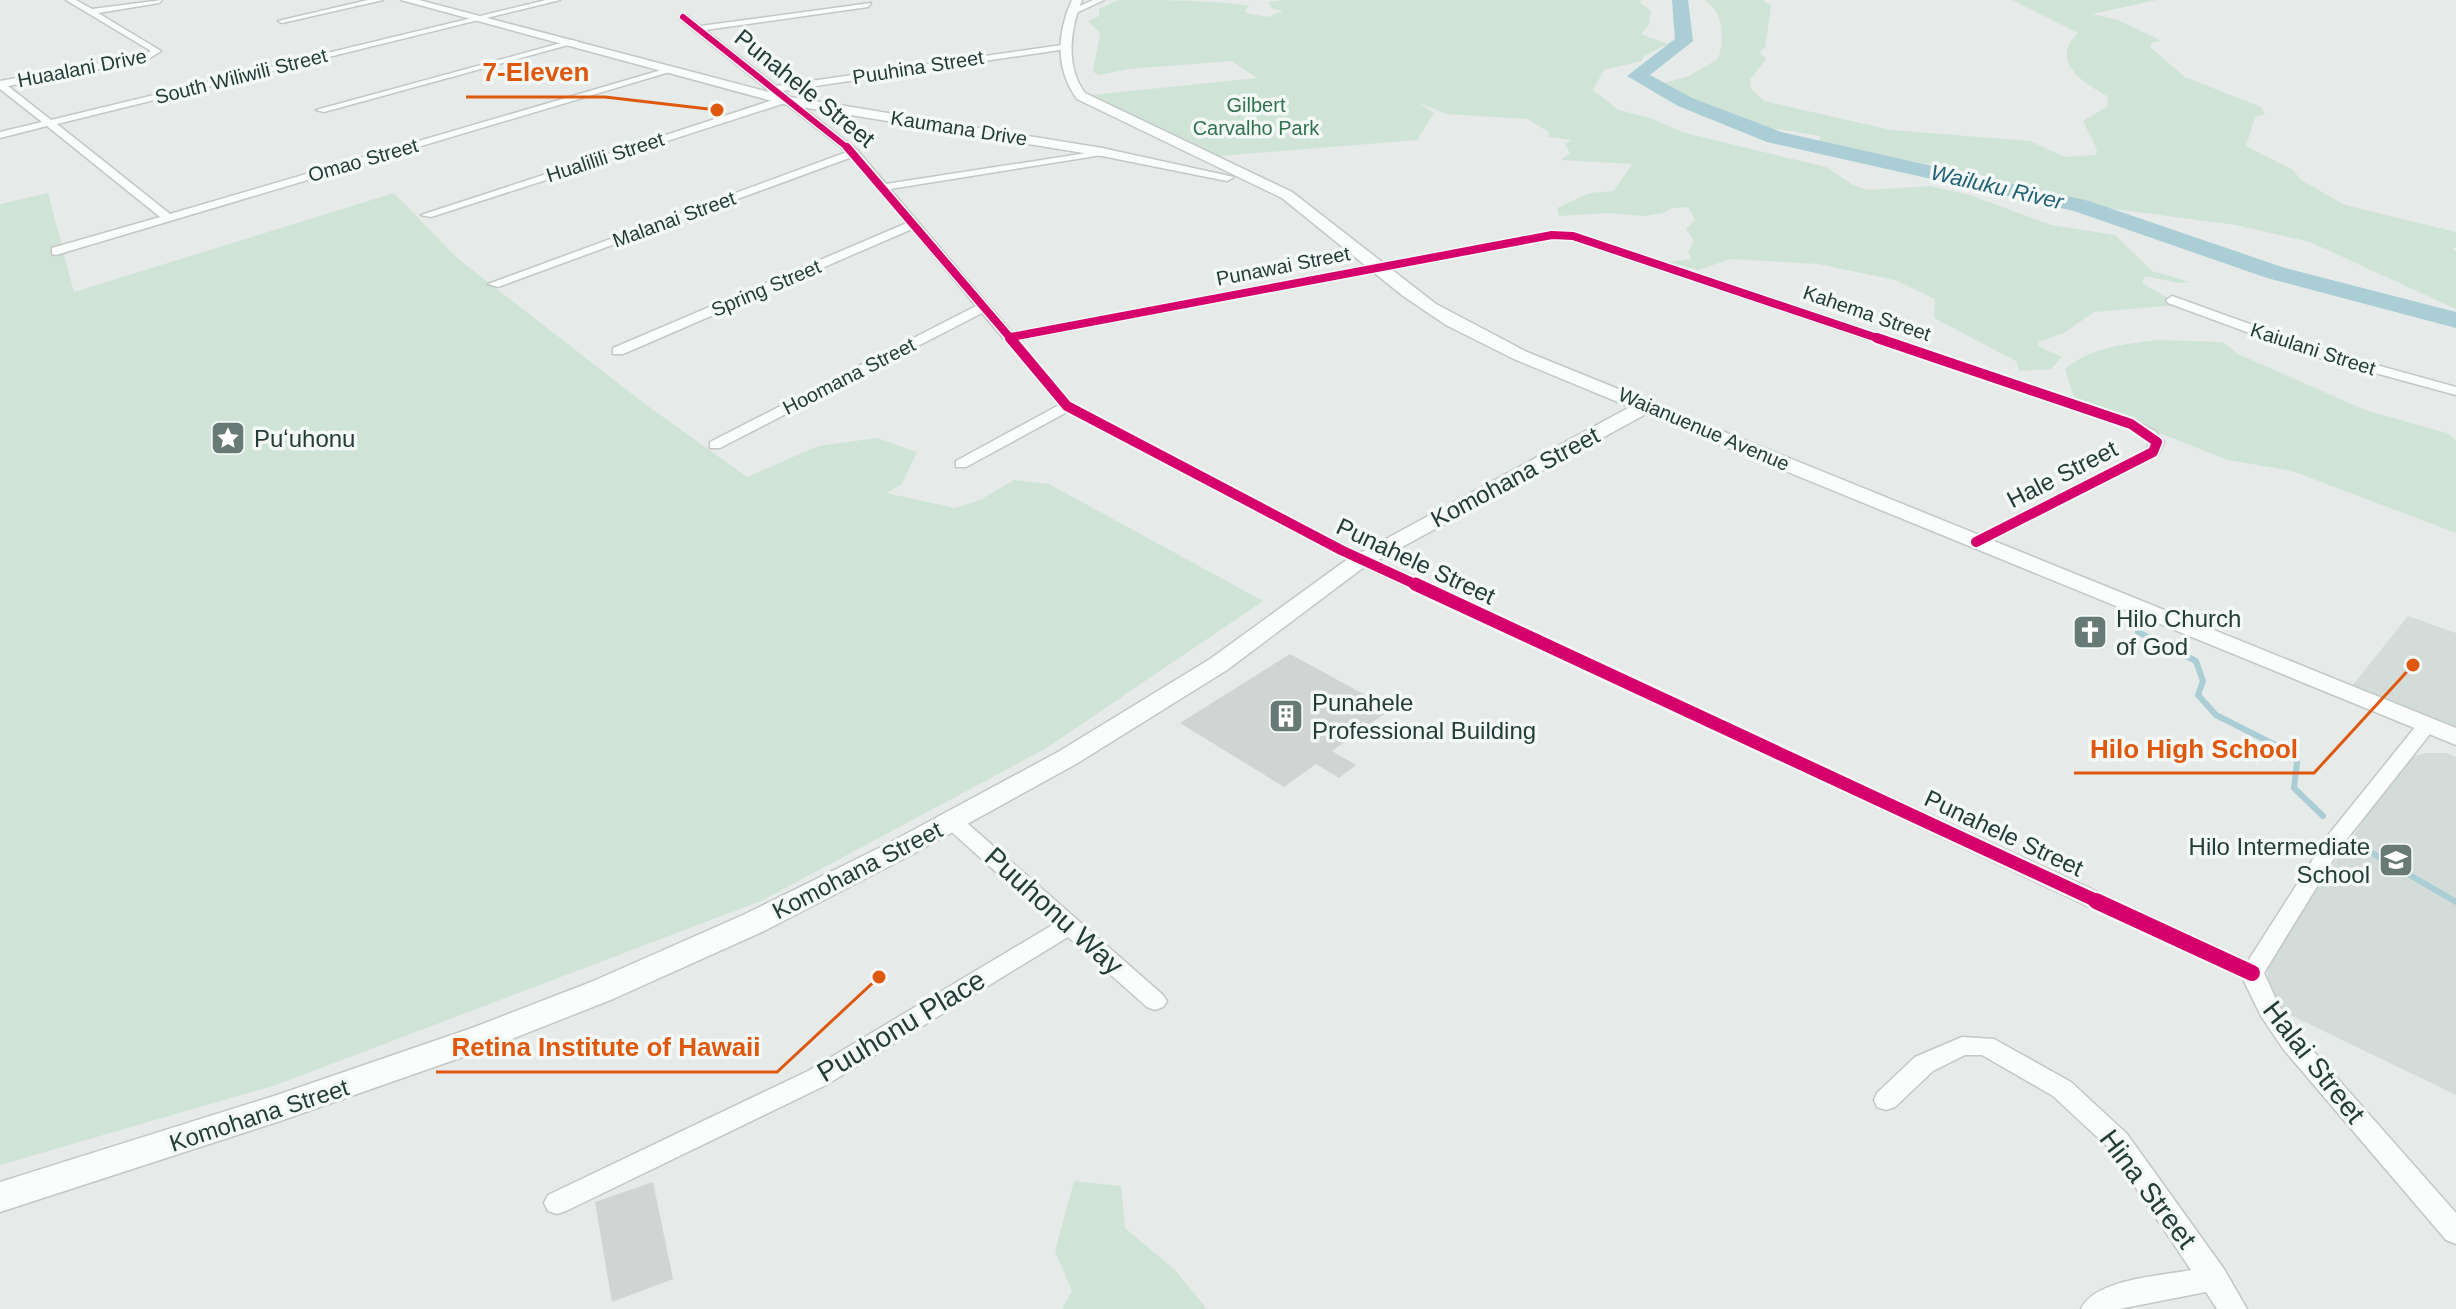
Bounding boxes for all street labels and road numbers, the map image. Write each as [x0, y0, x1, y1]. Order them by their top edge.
street label: Punahele Street [730, 23, 881, 153]
street label: South Wiliwili Street [153, 44, 330, 108]
street label: Huaalani Drive [16, 45, 148, 91]
street label: Puuhina Street [851, 46, 985, 88]
street label: Kaumana Drive [889, 106, 1029, 150]
street label: Hualilili Street [543, 128, 667, 186]
street label: Omao Street [305, 134, 421, 186]
street label: Malanai Street [610, 186, 739, 251]
street label: Punawai Street [1214, 242, 1352, 290]
street label: Spring Street [708, 255, 824, 321]
street label: Kahema Street [1800, 281, 1934, 345]
street label: Kaiulani Street [2248, 318, 2379, 380]
street label: Hoomana Street [779, 333, 919, 419]
street label: Waianuenue Avenue [1615, 383, 1793, 475]
street label: Komohana Street [1426, 421, 1604, 533]
street label: Hale Street [2002, 435, 2122, 513]
street label: Punahele Street [1332, 512, 1500, 610]
street label: Punahele Street [1920, 784, 2088, 882]
street label: Komohana Street [768, 815, 947, 924]
street label: Puuhonu Way [979, 841, 1129, 981]
street label: Puuhonu Place [812, 964, 990, 1088]
street label: Halai Street [2257, 995, 2371, 1129]
street label: Komohana Street [166, 1073, 352, 1157]
street label: Hina Street [2093, 1124, 2203, 1254]

